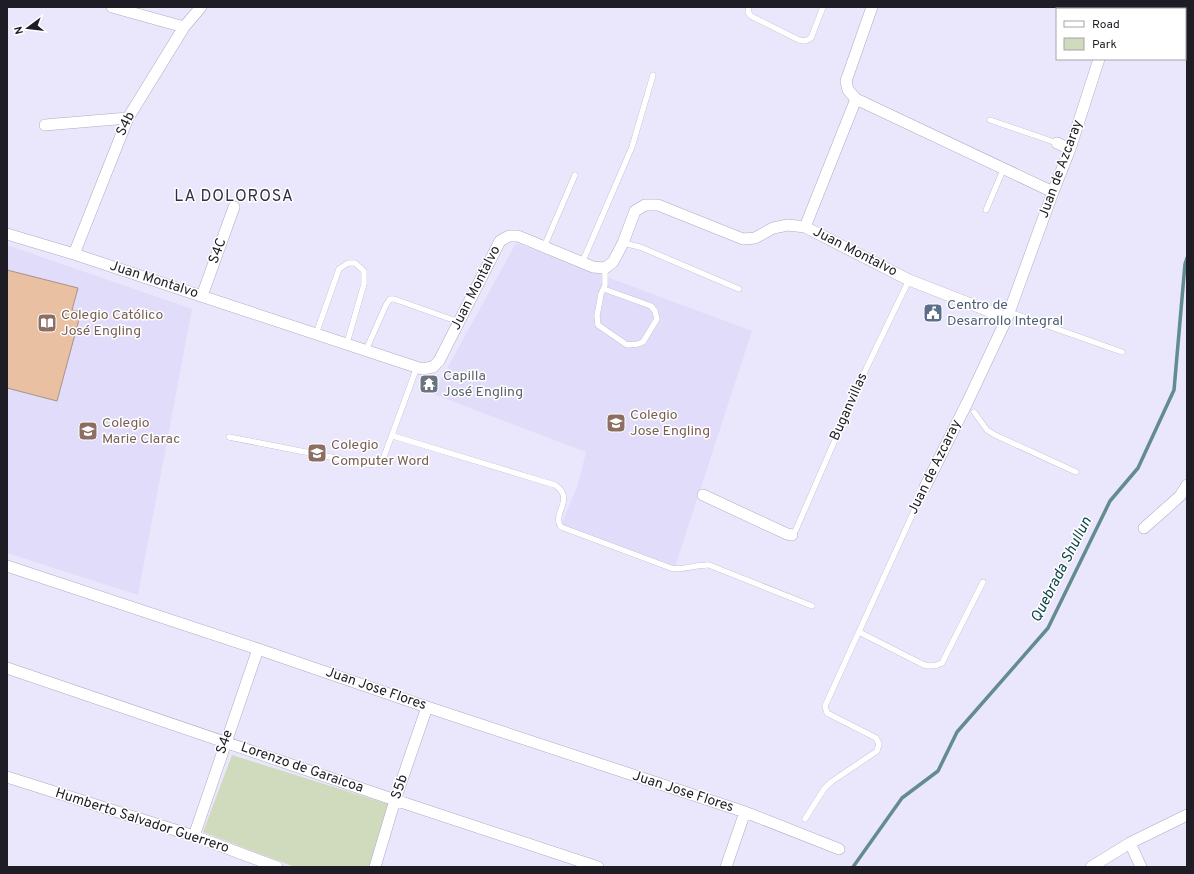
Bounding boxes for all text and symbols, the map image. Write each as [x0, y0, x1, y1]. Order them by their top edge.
north arrow [8, 8, 48, 48]
legend [1056, 8, 1186, 60]
text: Road [1092, 17, 1120, 33]
text: N [12, 25, 27, 36]
text: Park [1092, 37, 1117, 53]
street label: S4b [113, 109, 139, 139]
street label: Juan de Azcaray [1035, 118, 1087, 220]
district label: LA DOLOROSA [174, 187, 294, 207]
street label: Juan Montalvo [810, 224, 900, 281]
street label: S4C [206, 236, 230, 266]
street label: Juan Montalvo [448, 243, 505, 333]
street label: Juan Montalvo [108, 258, 201, 302]
place label: Centro de Desarrollo Integral [947, 297, 1063, 330]
public building icon: Centro de Desarrollo Integral [922, 302, 944, 324]
place label: Colegio Católico José Engling [61, 307, 163, 340]
library icon: Colegio Católico José Engling [36, 312, 58, 334]
place label: Capilla José Engling [443, 368, 523, 401]
street label: Buganvillas [827, 370, 871, 444]
temple icon: Capilla José Engling [418, 373, 440, 395]
place label: Colegio Jose Engling [630, 407, 710, 440]
school or university icon: Colegio Jose Engling [605, 412, 627, 434]
place label: Colegio Marie Clarac [102, 415, 180, 448]
street label: Juan de Azcaray [905, 417, 965, 517]
school or university icon: Colegio Marie Clarac [77, 420, 99, 442]
place label: Colegio Computer Word [331, 437, 429, 470]
school or university icon: Colegio Computer Word [306, 442, 328, 464]
water label: Quebrada Shullun [1027, 514, 1097, 626]
street label: Juan Jose Flores [323, 664, 429, 714]
street label: S4e [213, 728, 237, 756]
street label: Lorenzo de Garaicoa [238, 739, 366, 797]
street label: Juan Jose Flores [630, 768, 736, 816]
street label: S5b [388, 772, 412, 802]
street label: Humberto Salvador Guerrero [53, 785, 231, 857]

